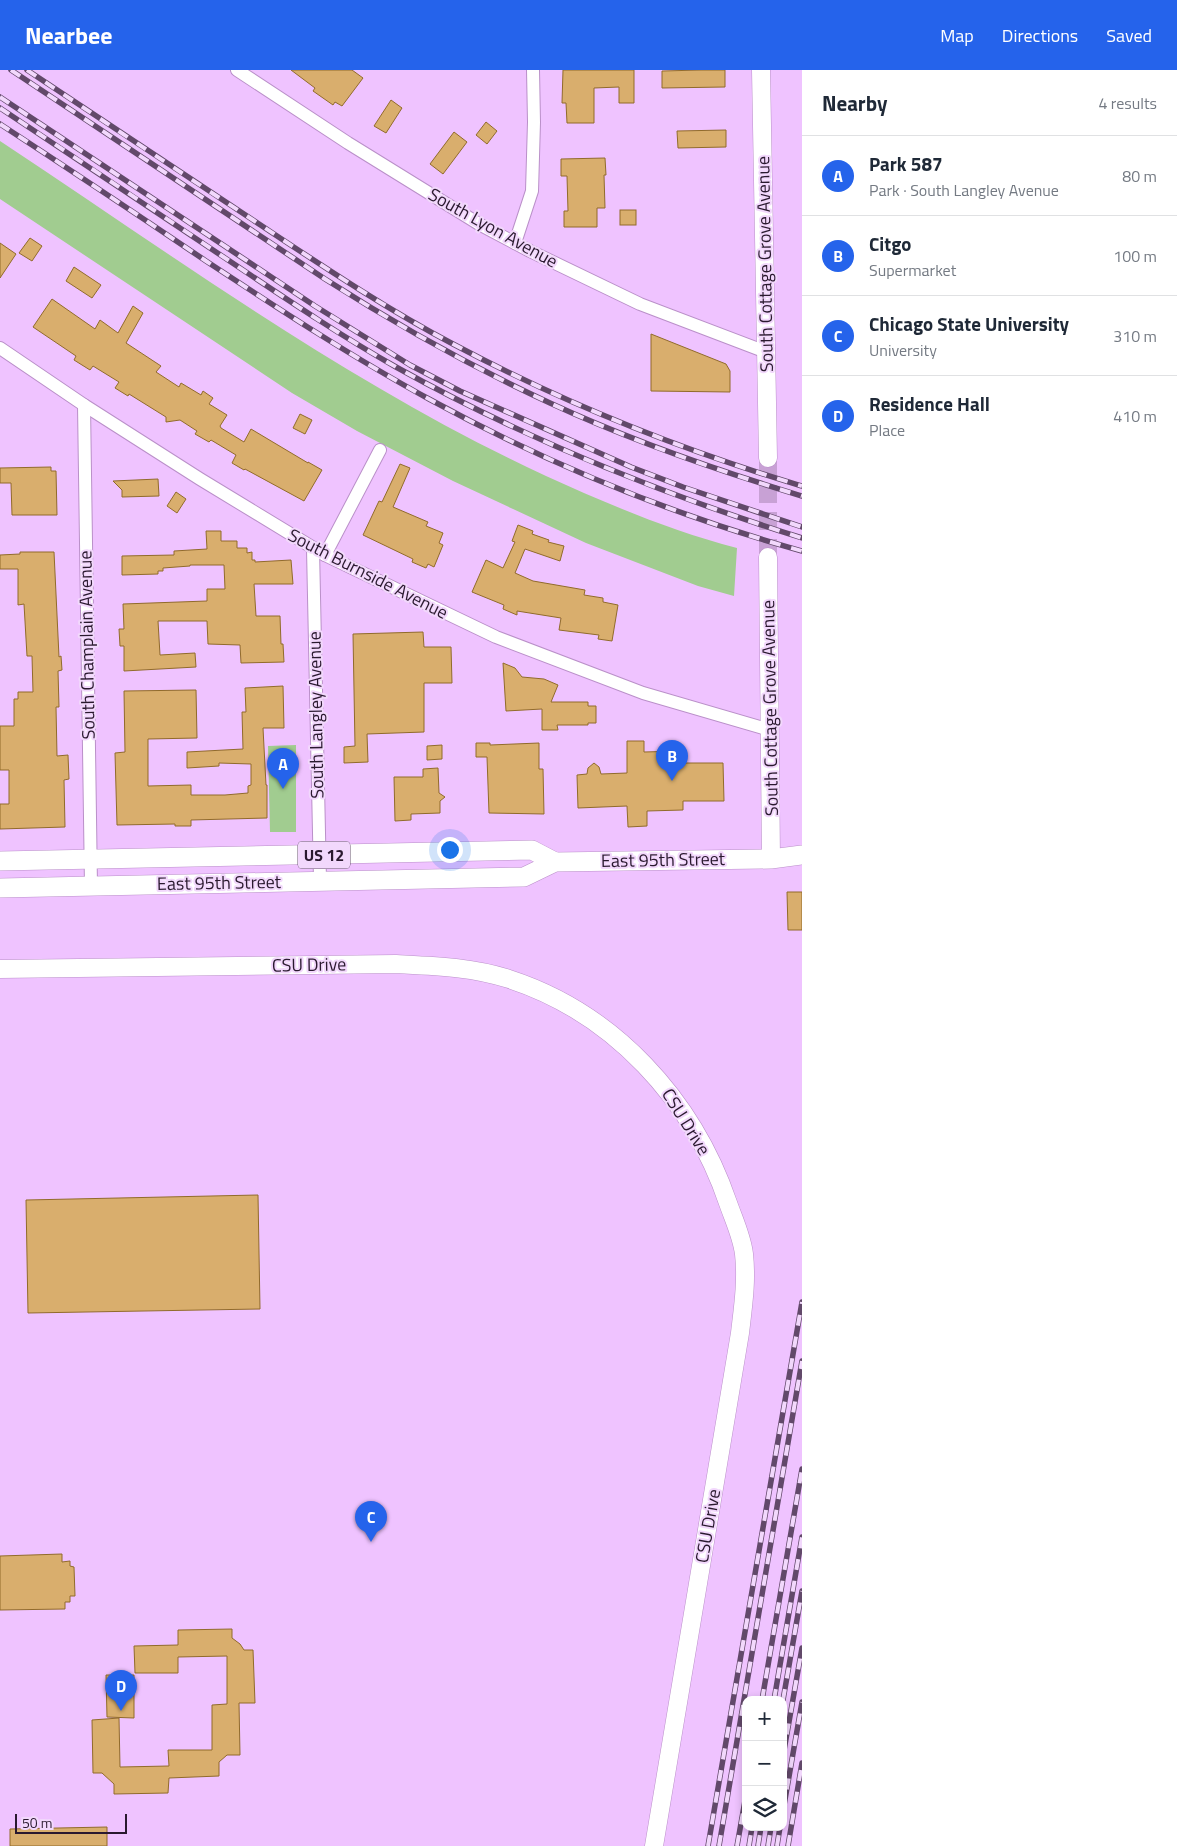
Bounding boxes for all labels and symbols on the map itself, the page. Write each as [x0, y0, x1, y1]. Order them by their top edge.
street label: South Cottage Grove Avenue [749, 156, 780, 372]
street label: South Lyon Avenue [423, 181, 563, 274]
street label: South Burnside Avenue [283, 521, 453, 626]
street label: South Champlain Avenue [71, 550, 102, 740]
street label: South Cottage Grove Avenue [754, 600, 785, 816]
street label: South Langley Avenue [301, 631, 330, 799]
pin: B [656, 740, 688, 781]
pin: A [267, 748, 299, 789]
your location [437, 837, 463, 863]
road number: US 12 [298, 842, 350, 868]
street label: East 95th Street [601, 845, 726, 874]
street label: East 95th Street [157, 868, 282, 897]
street label: CSU Drive [272, 950, 346, 979]
street label: CSU Drive [655, 1083, 718, 1160]
street label: CSU Drive [688, 1487, 727, 1565]
pin: C [355, 1501, 387, 1542]
pin: D [105, 1670, 137, 1711]
scale bar [15, 1811, 128, 1834]

